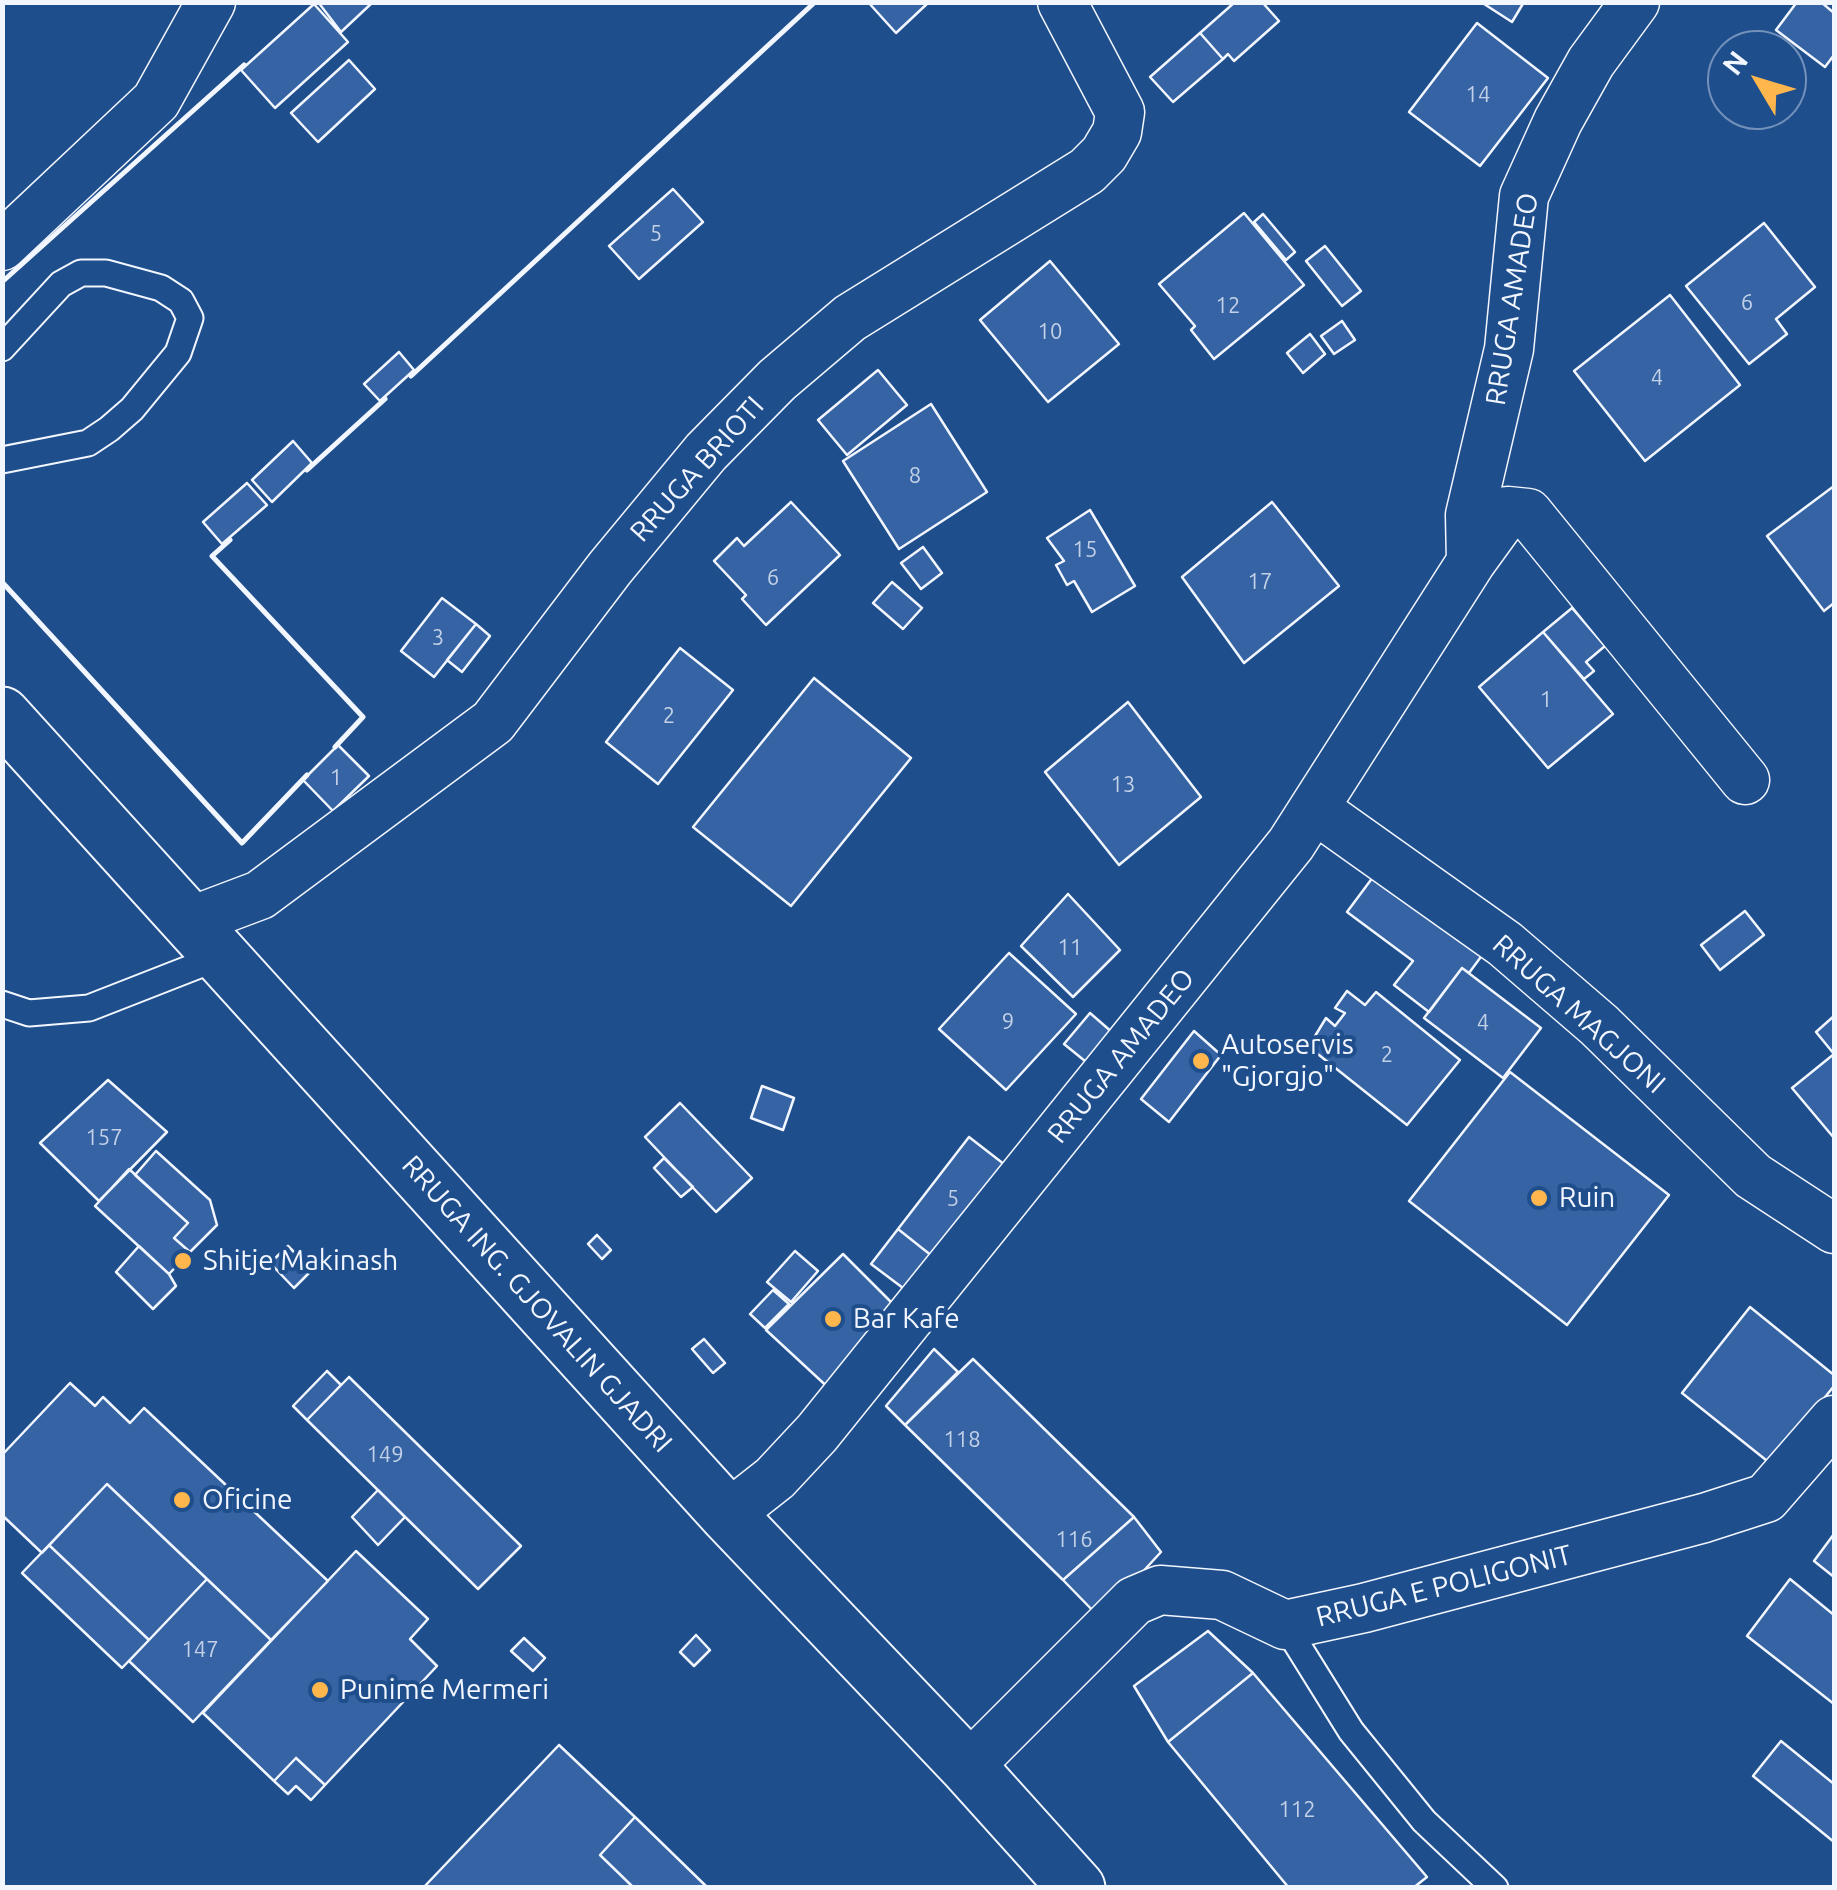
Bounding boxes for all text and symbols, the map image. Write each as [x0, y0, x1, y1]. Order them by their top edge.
north arrow [1707, 30, 1807, 130]
text: N [1716, 45, 1753, 80]
house number: 14 [1466, 82, 1490, 108]
street label: RRUGA AMADEO [1479, 190, 1545, 408]
house number: 5 [650, 221, 662, 247]
house number: 6 [1741, 290, 1753, 316]
house number: 12 [1216, 293, 1240, 319]
house number: 10 [1038, 319, 1062, 345]
house number: 4 [1651, 365, 1663, 391]
street label: RRUGA BRIOTI [623, 390, 771, 548]
house number: 8 [909, 463, 921, 489]
house number: 15 [1073, 537, 1097, 563]
house number: 6 [767, 565, 779, 591]
house number: 17 [1248, 569, 1272, 595]
house number: 3 [432, 625, 444, 651]
house number: 1 [1540, 687, 1552, 713]
house number: 2 [663, 703, 675, 729]
house number: 1 [330, 765, 342, 791]
house number: 13 [1111, 772, 1135, 798]
street label: RRUGA MAGJONI [1486, 928, 1672, 1100]
house number: 11 [1058, 935, 1082, 961]
street label: RRUGA AMADEO [1040, 962, 1202, 1150]
house number: 9 [1002, 1009, 1014, 1035]
house number: 4 [1477, 1010, 1489, 1036]
place label: Autoservis "Gjorgjo" [1221, 1028, 1354, 1094]
house number: 2 [1381, 1042, 1393, 1068]
marker: Autoservis "Gjorgjo" [1190, 1050, 1212, 1072]
house number: 157 [85, 1125, 123, 1151]
street label: RRUGA ING. GJOVALIN GJADRI [395, 1149, 679, 1459]
place label: Ruin [1559, 1181, 1615, 1215]
house number: 5 [947, 1186, 959, 1212]
marker: Ruin [1528, 1187, 1550, 1209]
place label: Shitje Makinash [203, 1244, 398, 1278]
marker: Shitje Makinash [172, 1250, 194, 1272]
place label: Bar Kafe [853, 1302, 960, 1336]
marker: Bar Kafe [822, 1308, 844, 1330]
house number: 118 [943, 1427, 981, 1453]
house number: 149 [366, 1442, 404, 1468]
place label: Oficine [202, 1483, 292, 1517]
marker: Oficine [171, 1489, 193, 1511]
house number: 116 [1055, 1527, 1093, 1553]
street label: RRUGA E POLIGONIT [1313, 1538, 1575, 1634]
house number: 147 [181, 1637, 219, 1663]
place label: Punime Mermeri [340, 1673, 549, 1707]
marker: Punime Mermeri [309, 1679, 331, 1701]
house number: 112 [1278, 1797, 1316, 1823]

